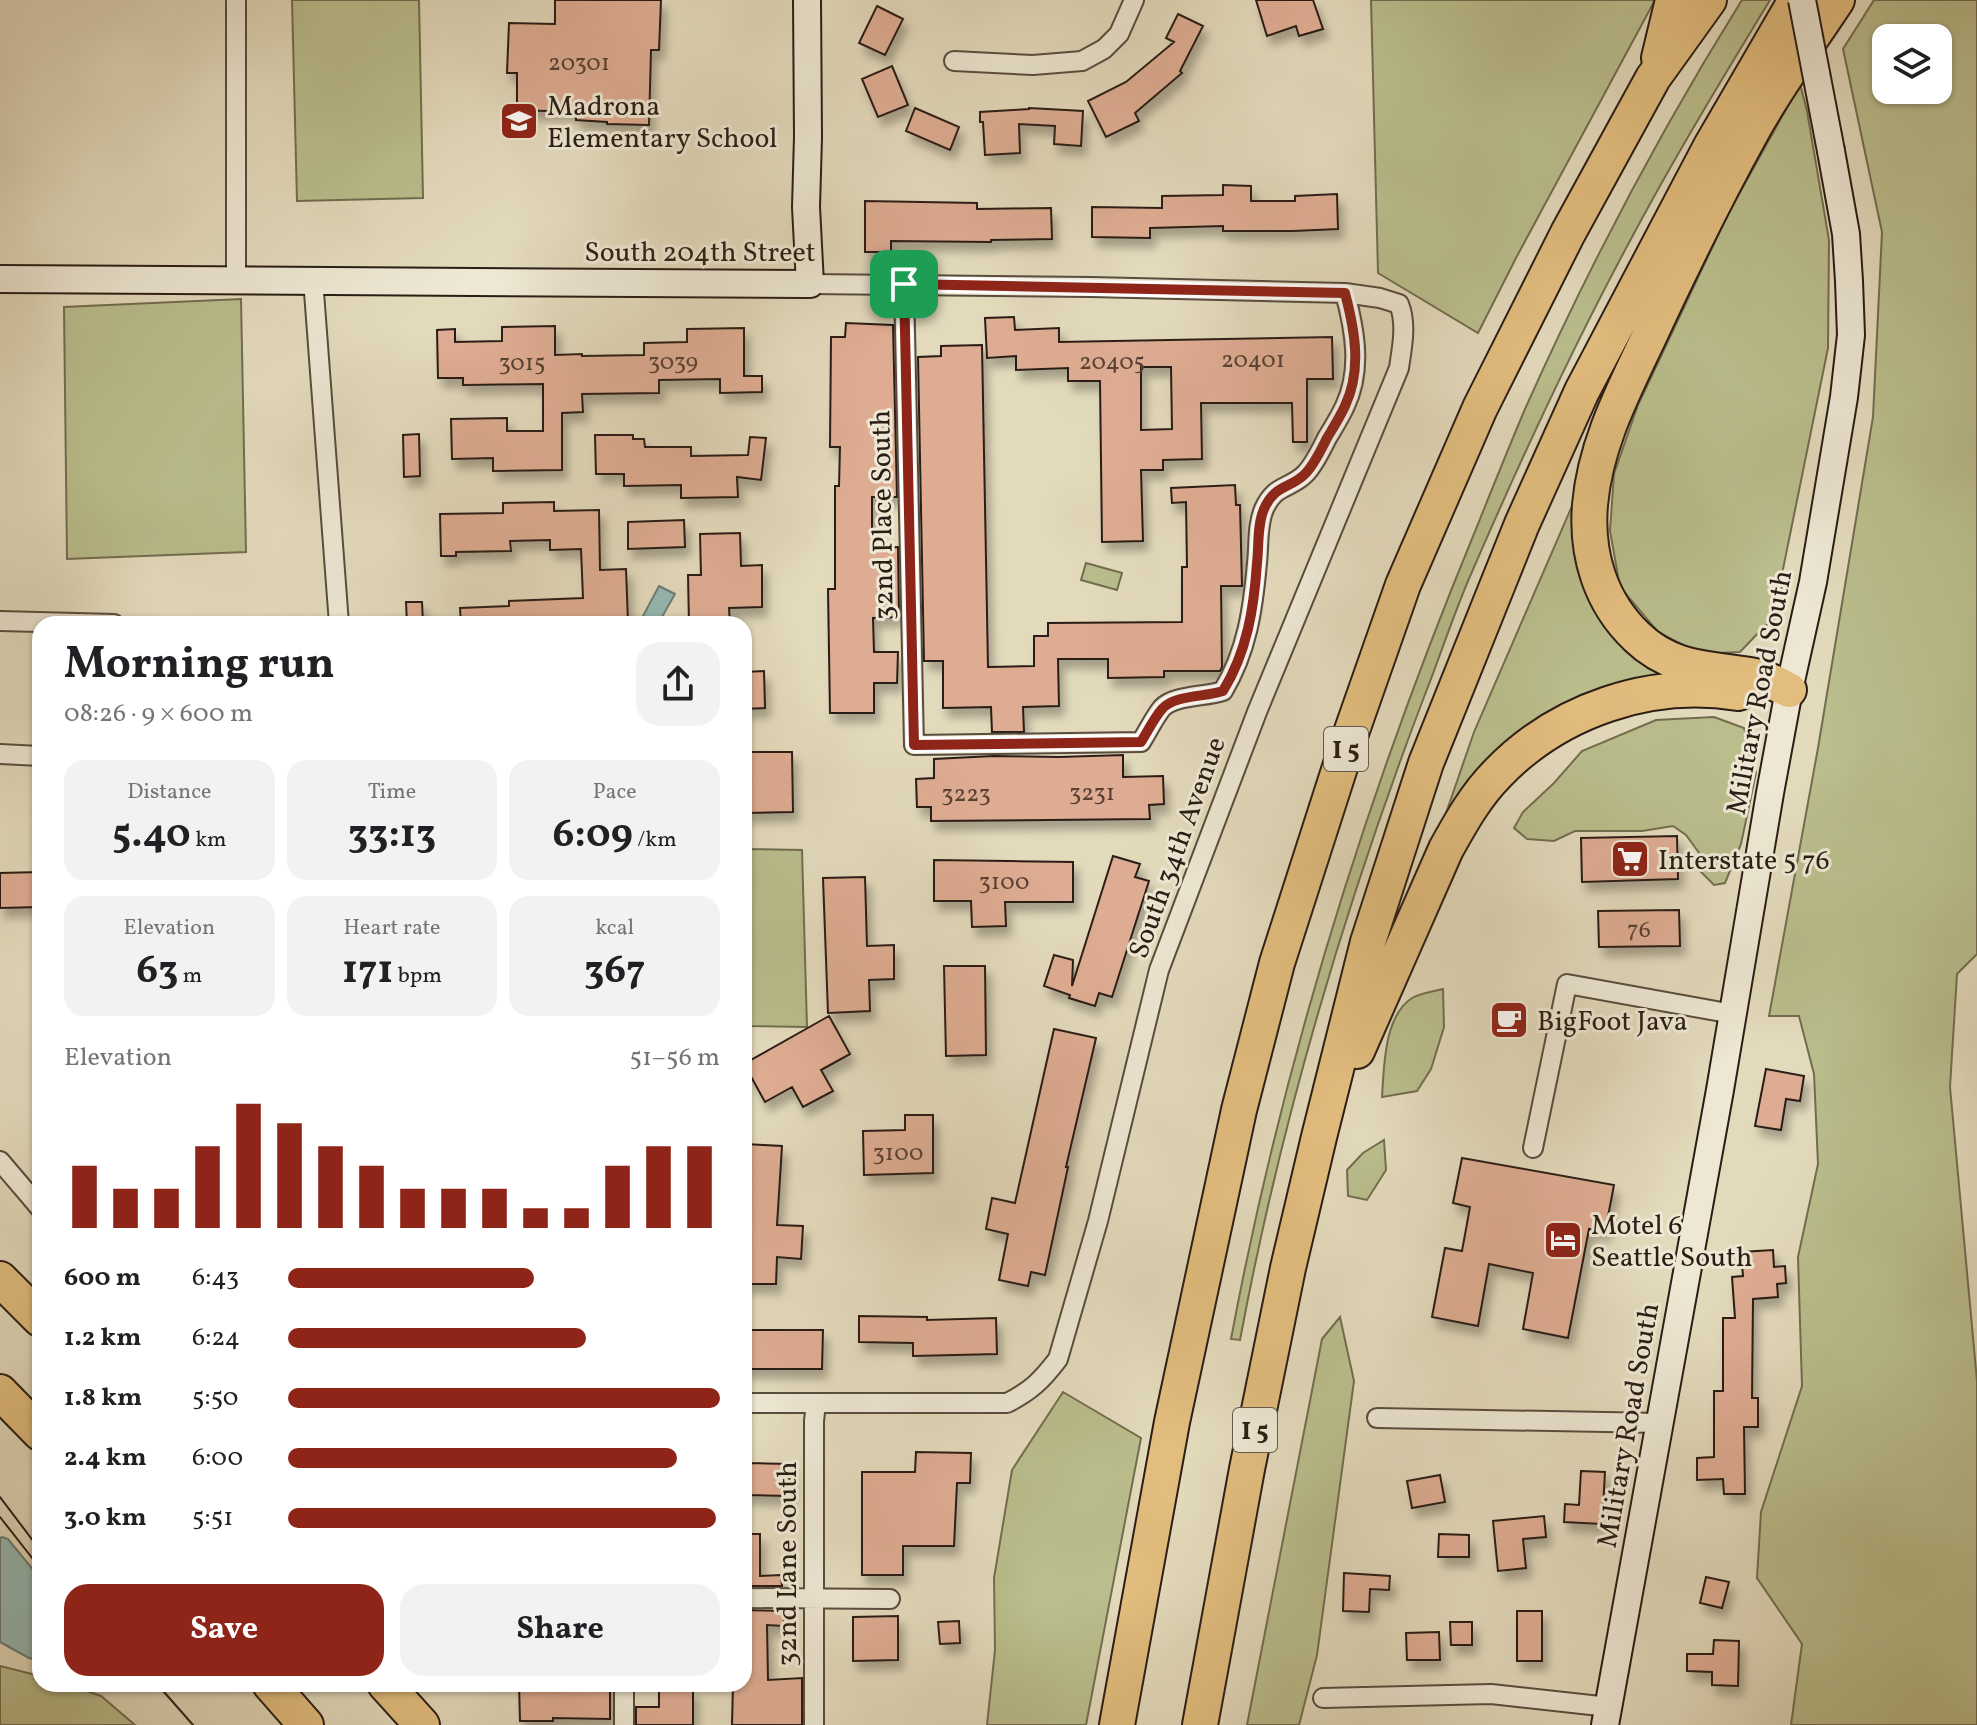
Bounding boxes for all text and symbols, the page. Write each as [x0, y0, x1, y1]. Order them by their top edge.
map controls [1872, 24, 1952, 104]
button: layers [1872, 24, 1952, 104]
house number: 20301 [548, 47, 610, 81]
place label: Madrona Elementary School [547, 88, 778, 159]
school or university icon: Madrona Elementary School [498, 100, 540, 142]
street label: South 204th Street [584, 234, 816, 273]
pin [870, 250, 938, 318]
icon: arrive [882, 262, 926, 306]
house number: 20401 [1221, 344, 1285, 378]
house number: 3039 [648, 346, 698, 380]
house number: 20405 [1079, 346, 1145, 380]
house number: 3015 [498, 347, 546, 381]
street label: 32nd Place South [862, 410, 905, 620]
street label: Military Road South [1718, 567, 1803, 818]
text: Morning run [64, 635, 335, 696]
button: share [636, 642, 720, 726]
text: 08:26 · 9 × 600 m [64, 696, 253, 732]
road number: I 5 [1324, 727, 1368, 771]
street label: South 34th Avenue [1120, 732, 1237, 964]
text: Distance [127, 777, 211, 808]
text: Time [368, 777, 416, 808]
text: Pace [593, 777, 637, 808]
house number: 3231 [1069, 777, 1115, 811]
house number: 3223 [941, 778, 991, 812]
text: 5.40 [112, 808, 191, 864]
text: 33:13 [348, 808, 436, 864]
text: 6:09 [553, 808, 633, 864]
text: km [191, 825, 227, 856]
text: /km [633, 825, 677, 856]
supermarket icon: Interstate 5 76 [1609, 838, 1651, 880]
place label: Interstate 5 76 [1658, 842, 1830, 881]
house number: 3100 [979, 866, 1029, 900]
text: Elevation [124, 913, 215, 944]
text: Heart rate [343, 913, 441, 944]
text: kcal [595, 913, 634, 944]
house number: 76 [1627, 914, 1651, 948]
text: 63 [136, 944, 178, 1000]
text: 171 [342, 944, 393, 1000]
text: 367 [584, 944, 645, 1000]
text: m [178, 961, 202, 992]
text: bpm [393, 961, 442, 992]
cafe icon: BigFoot Java [1488, 999, 1530, 1041]
place label: BigFoot Java [1537, 1003, 1688, 1042]
text: Elevation [64, 1040, 172, 1076]
text: 51–56 m [630, 1040, 720, 1076]
house number: 3100 [873, 1137, 923, 1171]
place label: Motel 6 Seattle South [1591, 1207, 1753, 1278]
hotel icon: Motel 6 Seattle South [1542, 1219, 1584, 1261]
text: 600 m [64, 1260, 141, 1296]
text: 6:43 [192, 1260, 239, 1296]
street label: Military Road South [1589, 1300, 1670, 1551]
text: 1.2 km [64, 1320, 141, 1356]
text: 6:24 [192, 1320, 240, 1356]
text: 1.8 km [64, 1380, 142, 1416]
text: 5:50 [192, 1380, 238, 1416]
road number: I 5 [1233, 1408, 1277, 1452]
text: 2.4 km [64, 1440, 147, 1476]
text: 6:00 [192, 1440, 243, 1476]
street label: 32nd Lane South [769, 1461, 808, 1667]
text: 3.0 km [64, 1500, 147, 1536]
text: 5:51 [192, 1500, 233, 1536]
button: Save [64, 1584, 384, 1676]
button: Share [400, 1584, 720, 1676]

